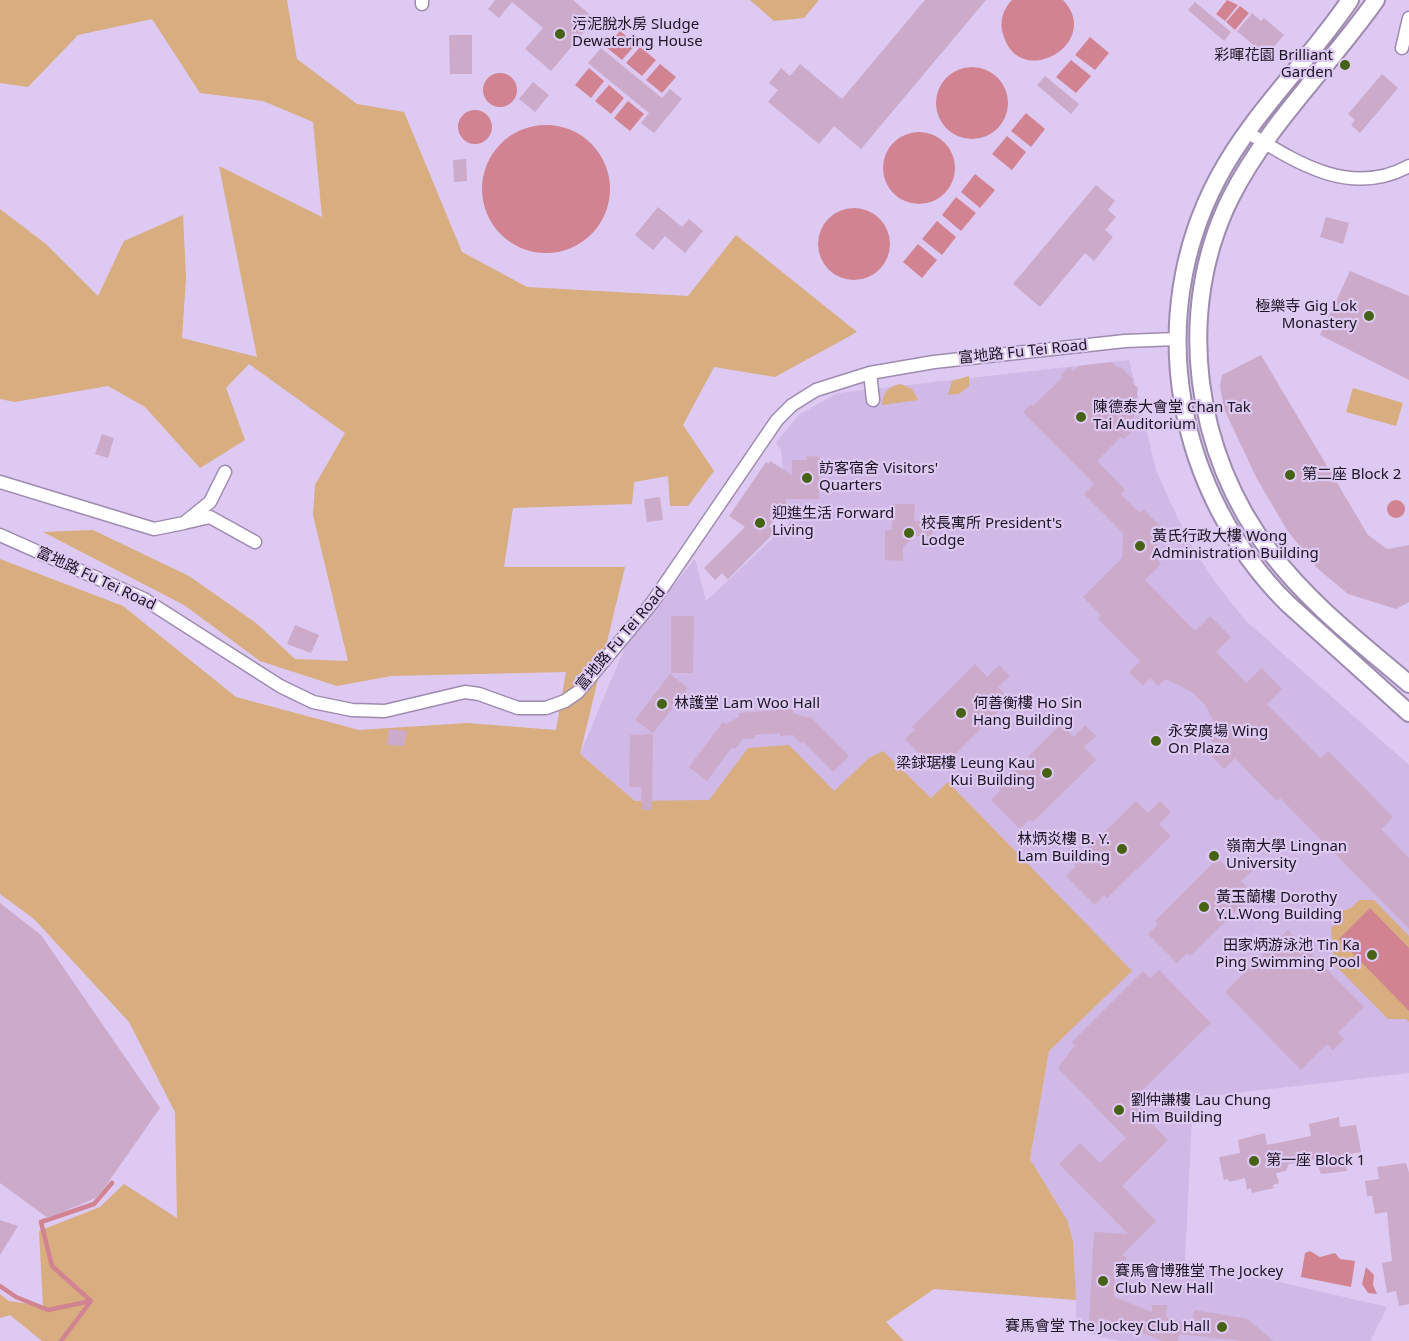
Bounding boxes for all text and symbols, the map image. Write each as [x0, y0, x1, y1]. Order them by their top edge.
place label: 污泥脫水房 Sludge Dewatering House [572, 16, 703, 51]
marker: 污泥脫水房 Sludge Dewatering House [553, 27, 567, 41]
place label: 彩暉花園 Brilliant Garden [1215, 47, 1333, 82]
marker: 彩暉花園 Brilliant Garden [1338, 58, 1352, 72]
place label: 極樂寺 Gig Lok Monastery [1255, 298, 1357, 333]
marker: 極樂寺 Gig Lok Monastery [1362, 309, 1376, 323]
street label: 富地路 Fu Tei Road [958, 336, 1088, 368]
place label: 陳德泰大會堂 Chan Tak Tai Auditorium [1093, 399, 1251, 434]
marker: 陳德泰大會堂 Chan Tak Tai Auditorium [1074, 410, 1088, 424]
place label: 訪客宿舍 Visitors' Quarters [819, 460, 938, 495]
place label: 第二座 Block 2 [1302, 466, 1401, 484]
marker: 第二座 Block 2 [1283, 468, 1297, 482]
marker: 訪客宿舍 Visitors' Quarters [800, 471, 814, 485]
place label: 迎進生活 Forward Living [772, 505, 894, 540]
place label: 校長寓所 President's Lodge [921, 515, 1062, 550]
marker: 迎進生活 Forward Living [753, 516, 767, 530]
marker: 校長寓所 President's Lodge [902, 526, 916, 540]
place label: 黃氏行政大樓 Wong Administration Building [1152, 528, 1319, 563]
marker: 黃氏行政大樓 Wong Administration Building [1133, 539, 1147, 553]
street label: 富地路 Fu Tei Road [34, 543, 158, 615]
street label: 富地路 Fu Tei Road [573, 584, 669, 694]
place label: 林護堂 Lam Woo Hall [674, 695, 820, 713]
place label: 何善衡樓 Ho Sin Hang Building [973, 695, 1082, 730]
marker: 林護堂 Lam Woo Hall [655, 697, 669, 711]
marker: 何善衡樓 Ho Sin Hang Building [954, 706, 968, 720]
place label: 永安廣場 Wing On Plaza [1168, 723, 1268, 758]
marker: 永安廣場 Wing On Plaza [1149, 734, 1163, 748]
place label: 梁銶琚樓 Leung Kau Kui Building [896, 755, 1035, 790]
marker: 梁銶琚樓 Leung Kau Kui Building [1040, 766, 1054, 780]
place label: 林炳炎樓 B. Y. Lam Building [1017, 831, 1110, 866]
place label: 嶺南大學 Lingnan University [1226, 838, 1347, 873]
marker: 林炳炎樓 B. Y. Lam Building [1115, 842, 1129, 856]
marker: 嶺南大學 Lingnan University [1207, 849, 1221, 863]
place label: 黃玉蘭樓 Dorothy Y.L.Wong Building [1216, 889, 1342, 924]
marker: 黃玉蘭樓 Dorothy Y.L.Wong Building [1197, 900, 1211, 914]
place label: 田家炳游泳池 Tin Ka Ping Swimming Pool [1215, 937, 1360, 972]
marker: 田家炳游泳池 Tin Ka Ping Swimming Pool [1365, 948, 1379, 962]
place label: 劉仲謙樓 Lau Chung Him Building [1131, 1092, 1271, 1127]
marker: 劉仲謙樓 Lau Chung Him Building [1112, 1103, 1126, 1117]
place label: 第一座 Block 1 [1266, 1152, 1365, 1170]
marker: 第一座 Block 1 [1247, 1154, 1261, 1168]
place label: 賽馬會博雅堂 The Jockey Club New Hall [1115, 1263, 1283, 1298]
marker: 賽馬會博雅堂 The Jockey Club New Hall [1096, 1274, 1110, 1288]
place label: 賽馬會堂 The Jockey Club Hall [1005, 1318, 1210, 1336]
marker: 賽馬會堂 The Jockey Club Hall [1215, 1320, 1229, 1334]

